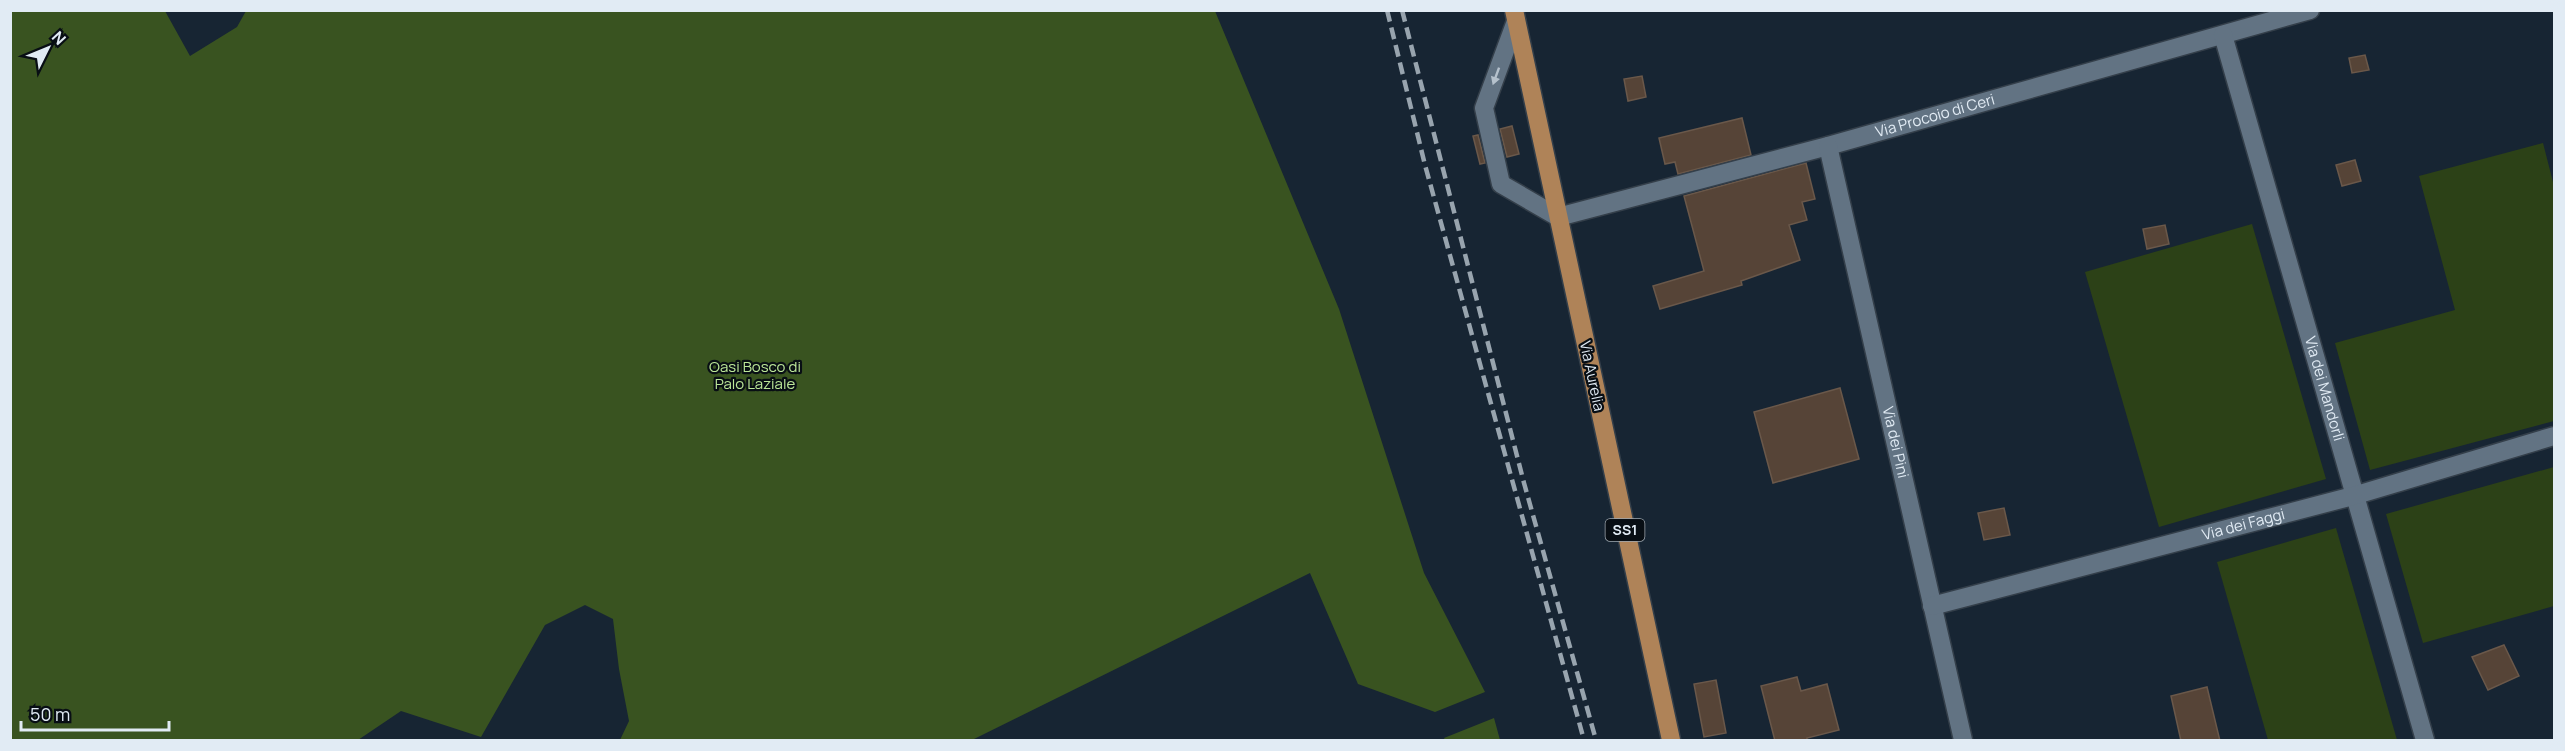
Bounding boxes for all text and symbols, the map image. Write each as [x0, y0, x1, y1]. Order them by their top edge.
north arrow [18, 18, 78, 78]
text: N [47, 26, 71, 49]
one-way arrow [1491, 67, 1500, 85]
street label: Via Procoio di Ceri [1873, 88, 1997, 142]
street label: Via dei Mandorli [2300, 334, 2350, 443]
street label: Via Aurelia [1575, 339, 1610, 413]
park label: Oasi Bosco di Palo Laziale [709, 356, 801, 394]
street label: Via dei Pini [1878, 404, 1914, 480]
street label: Via dei Faggi [2200, 503, 2287, 545]
road number: SS1 [1606, 519, 1644, 541]
scale bar [21, 694, 170, 732]
text: 50 m [30, 702, 70, 726]

